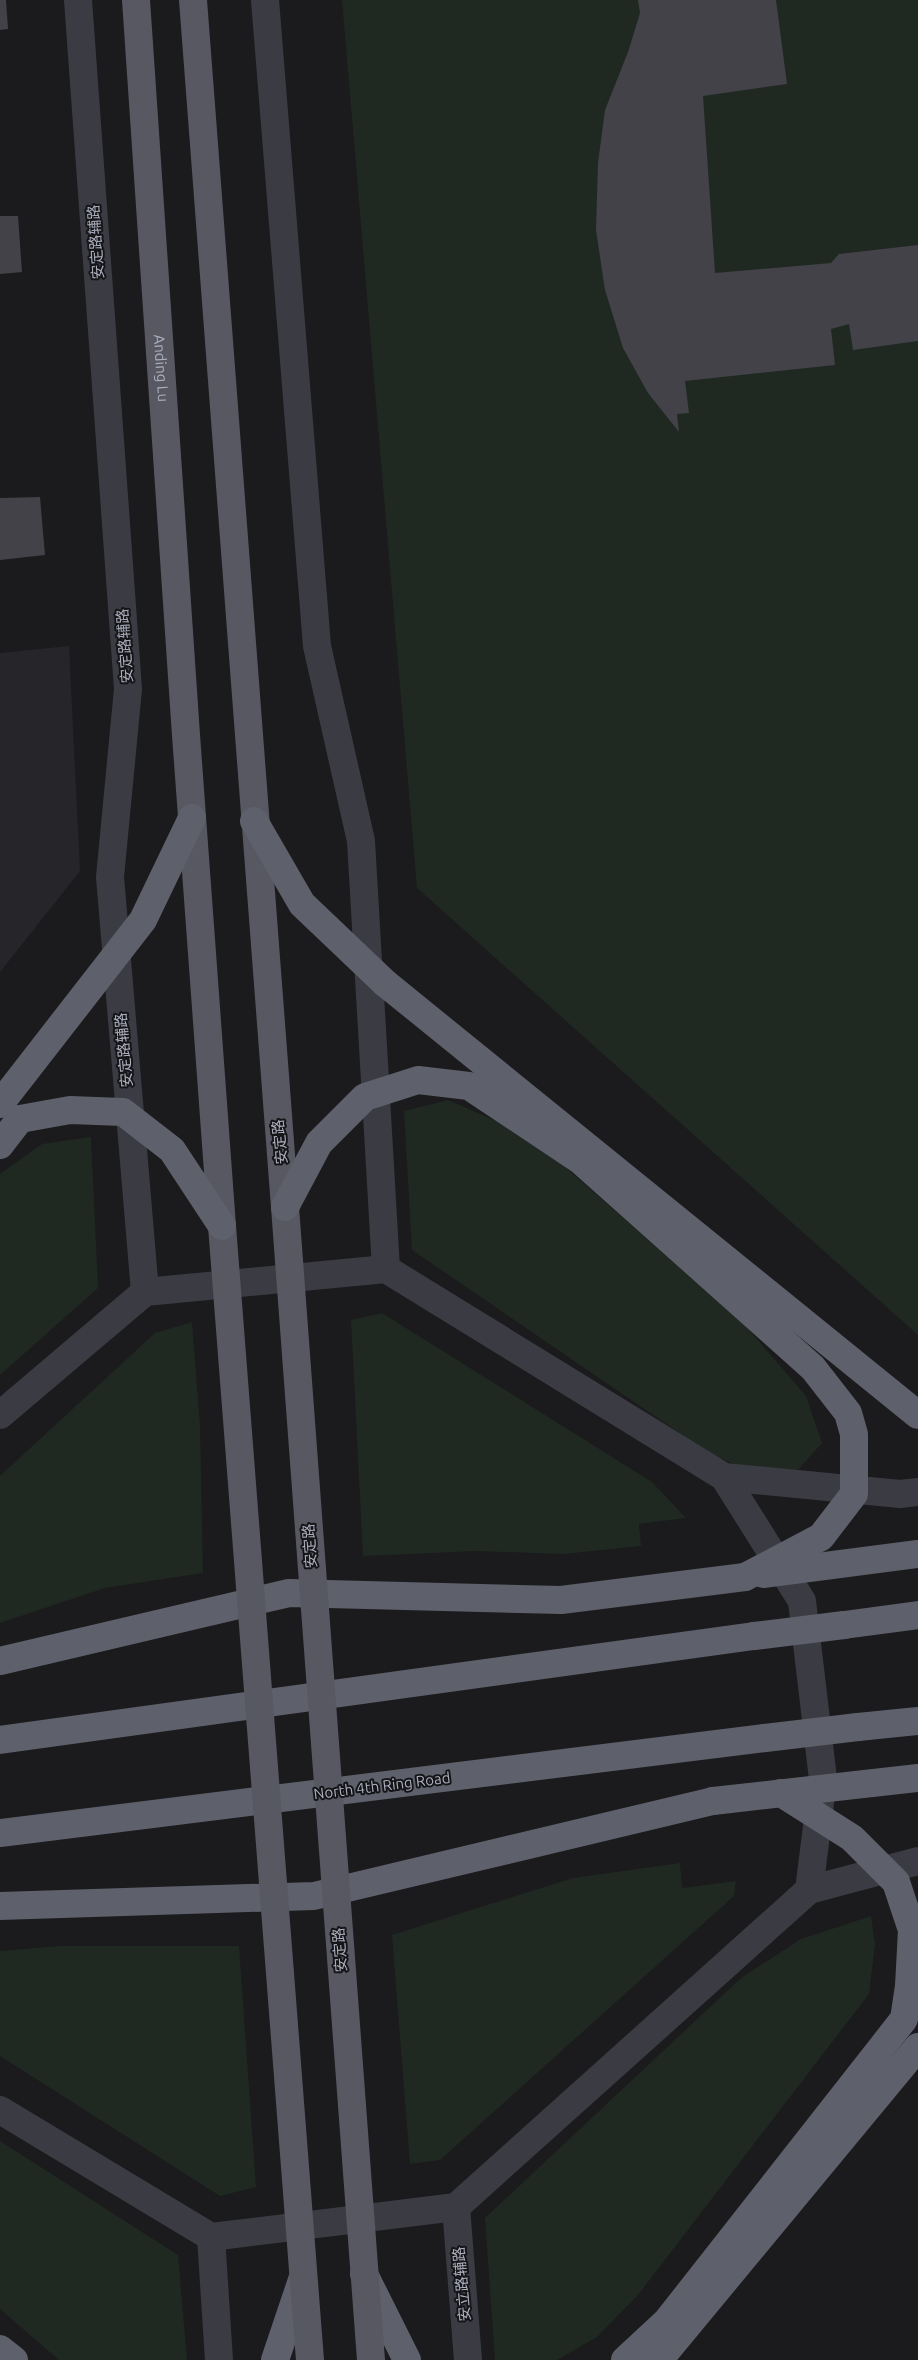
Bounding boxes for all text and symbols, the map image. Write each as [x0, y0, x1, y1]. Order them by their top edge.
street label: 安定路辅路 [84, 204, 107, 280]
street label: Anding Lu [151, 334, 172, 402]
street label: 安定路辅路 [113, 608, 136, 684]
street label: 安定路辅路 [112, 1012, 135, 1088]
street label: 安定路 [269, 1119, 290, 1165]
street label: 安定路 [299, 1523, 320, 1569]
street label: North 4th Ring Road [313, 1769, 451, 1802]
street label: 安定路 [329, 1927, 350, 1973]
street label: 安立路辅路 [450, 2246, 473, 2322]

